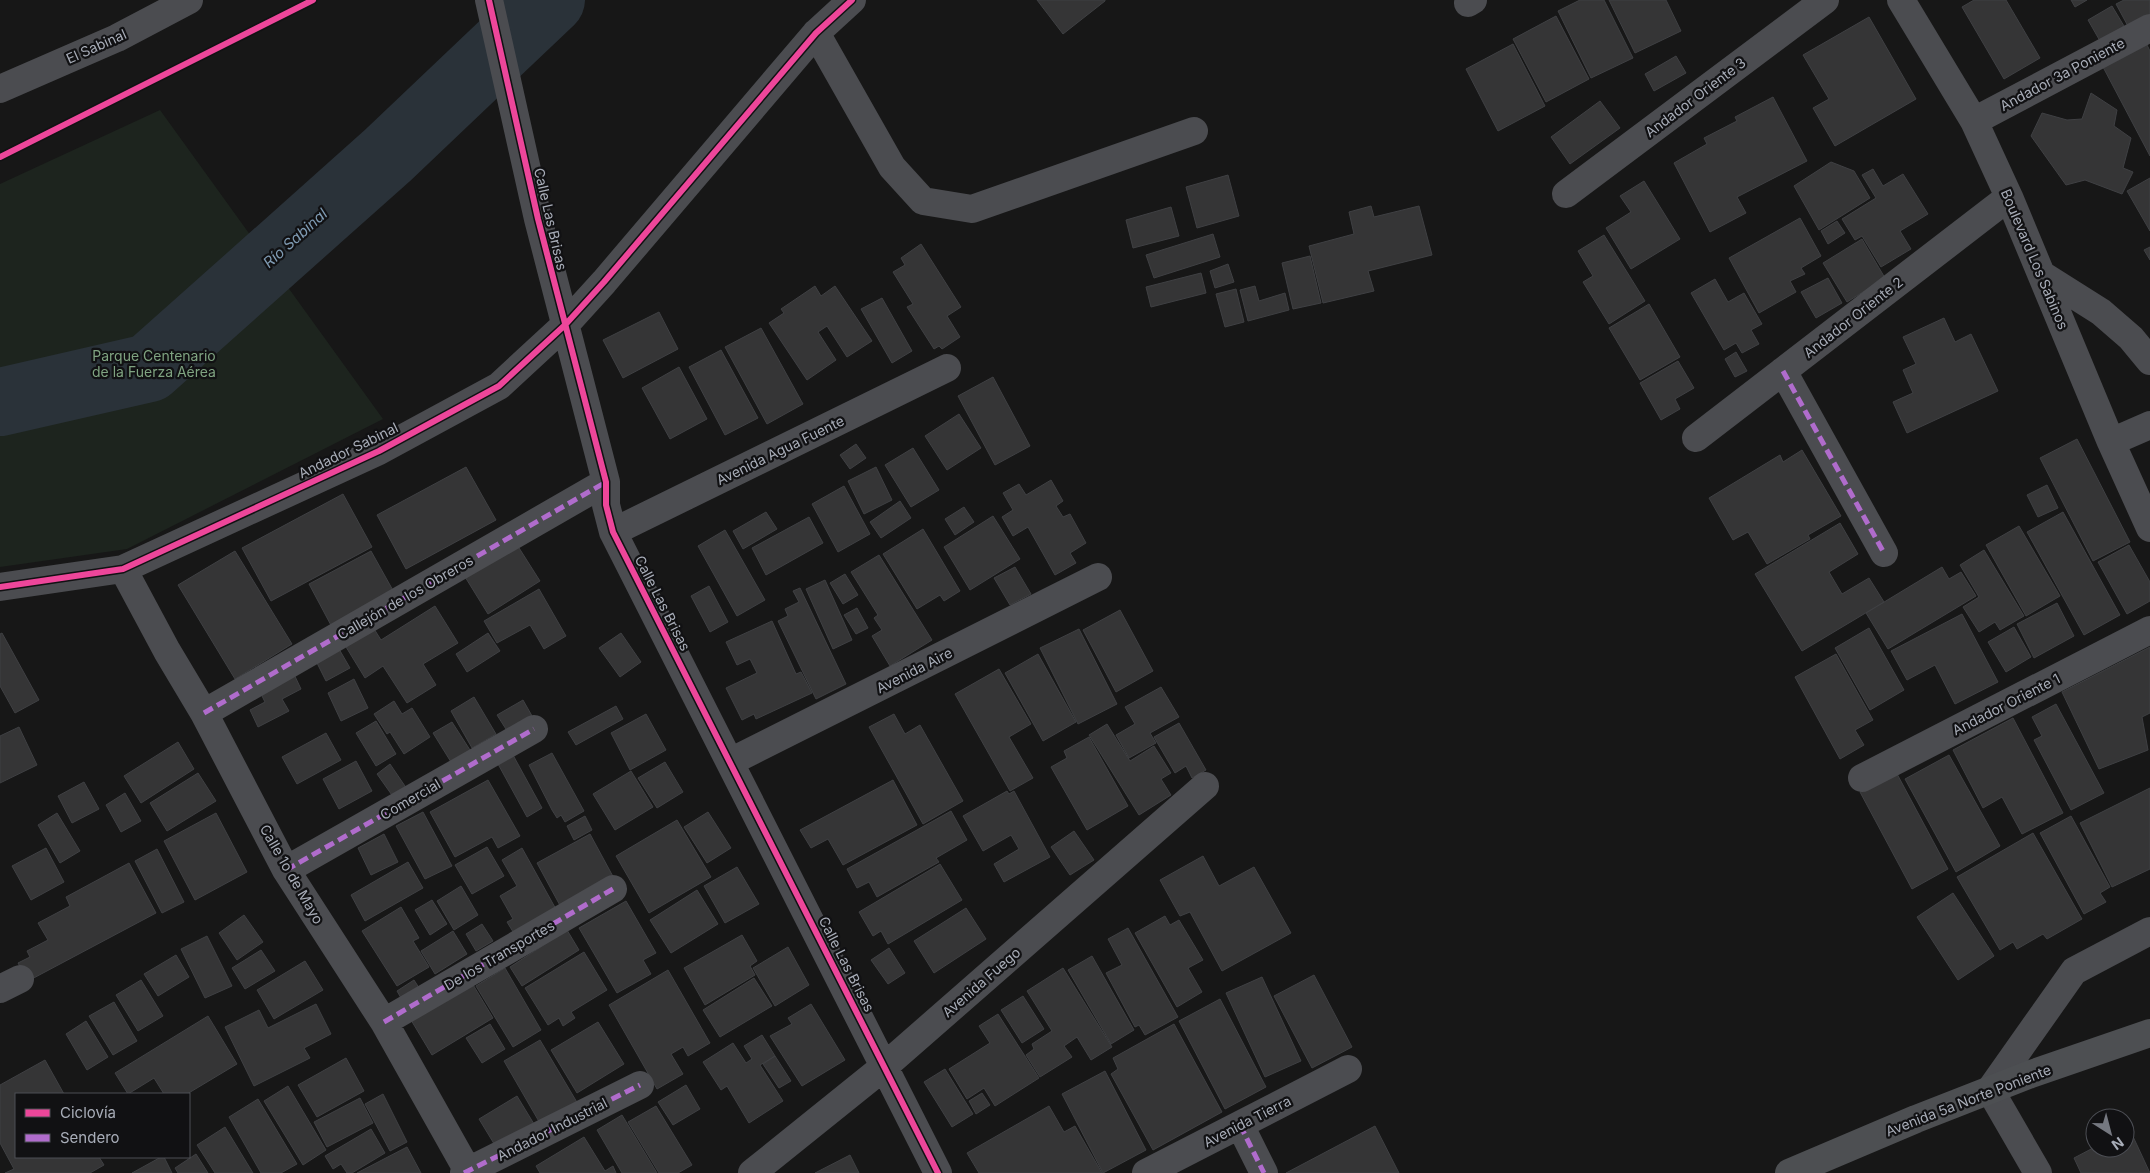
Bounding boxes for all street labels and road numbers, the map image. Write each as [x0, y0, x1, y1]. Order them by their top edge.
street label: El Sabinal [63, 25, 129, 67]
street label: Andador 3a Poniente [1997, 34, 2127, 114]
street label: Andador Oriente 3 [1641, 54, 1749, 140]
street label: Calle Las Brisas [531, 166, 571, 272]
street label: Boulevard Los Sabinos [1998, 186, 2072, 332]
street label: Andador Oriente 2 [1800, 273, 1906, 361]
street label: Avenida Agua Fuente [713, 412, 847, 488]
street label: Andador Sabinal [295, 418, 401, 482]
street label: Callejón de los Obreros [334, 551, 476, 643]
street label: Calle Las Brisas [632, 552, 694, 654]
street label: Avenida Aire [873, 644, 955, 696]
street label: Andador Oriente 1 [1949, 669, 2063, 739]
street label: Comercial [377, 775, 443, 823]
street label: Calle 1o de Mayo [257, 821, 327, 927]
street label: Calle Las Brisas [816, 913, 878, 1015]
street label: De los Transportes [441, 916, 557, 994]
street label: Avenida Fuego [939, 944, 1023, 1020]
street label: Avenida 5a Norte Poniente [1883, 1061, 2053, 1139]
street label: Avenida Tierra [1200, 1092, 1294, 1150]
street label: Andador Industrial [494, 1094, 610, 1164]

